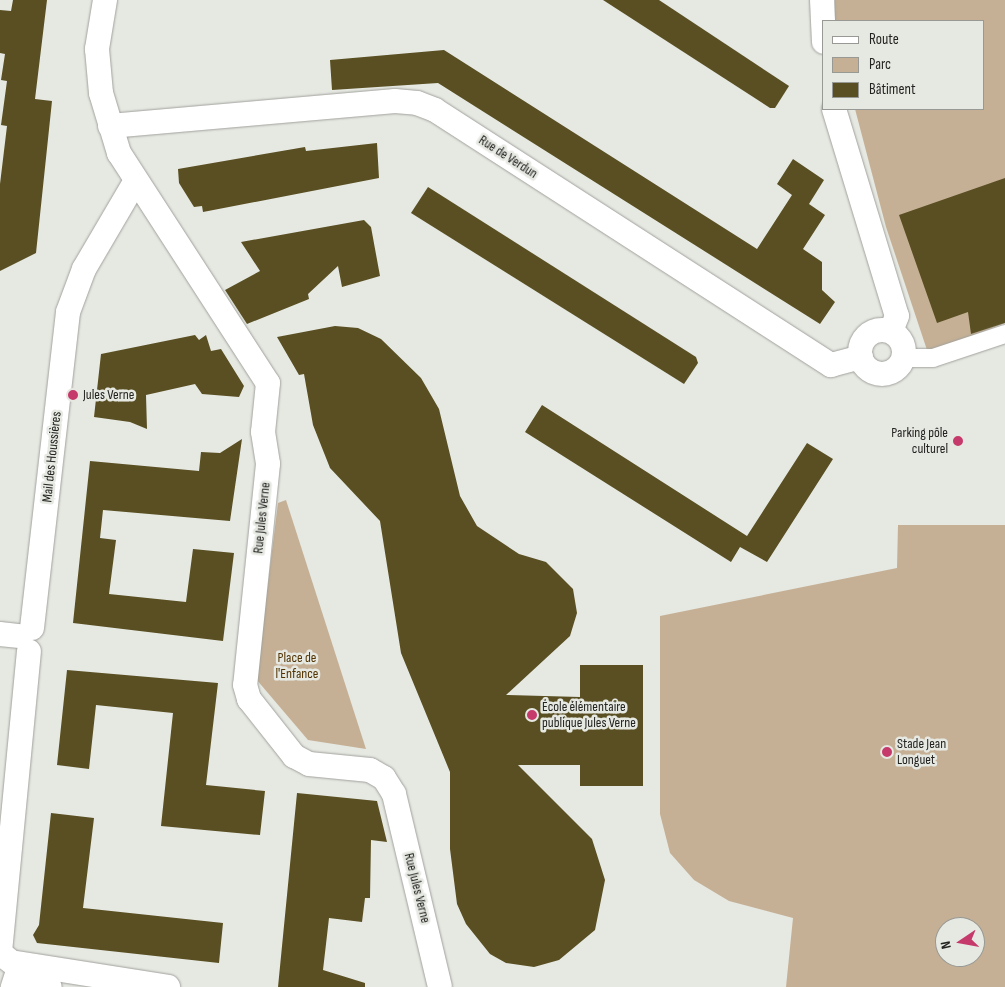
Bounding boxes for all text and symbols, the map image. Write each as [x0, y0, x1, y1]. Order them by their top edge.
legend [822, 20, 985, 110]
text: Route [869, 30, 899, 49]
text: Parc [869, 55, 891, 74]
text: Bâtiment [869, 80, 916, 99]
street label: Rue de Verdun [475, 132, 541, 182]
place label: Jules Verne [83, 387, 134, 403]
marker: Jules Verne [67, 389, 79, 401]
street label: Mail des Houssières [39, 411, 65, 503]
place label: Parking pôle culturel [891, 425, 948, 458]
marker: Parking pôle culturel [952, 435, 964, 447]
street label: Rue Jules Verne [250, 482, 274, 554]
park label: Place de l'Enfance [275, 650, 319, 682]
place label: École élémentaire publique Jules Verne [542, 699, 636, 732]
marker: École élémentaire publique Jules Verne [526, 709, 538, 721]
place label: Stade Jean Longuet [897, 736, 946, 769]
marker: Stade Jean Longuet [881, 746, 893, 758]
street label: Rue Jules Verne [400, 851, 434, 925]
north arrow [935, 917, 985, 967]
text: N [937, 940, 955, 950]

